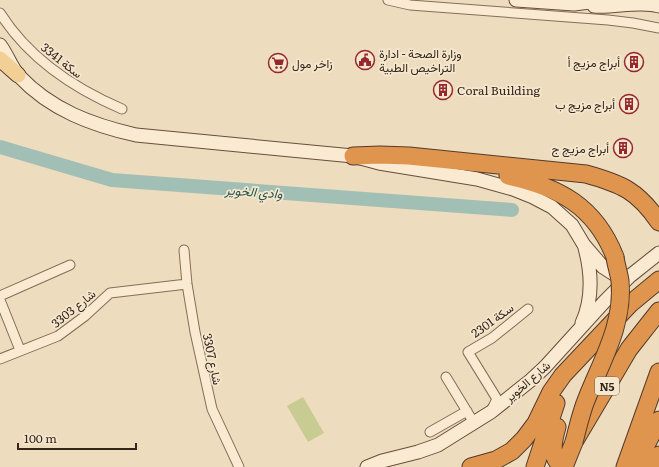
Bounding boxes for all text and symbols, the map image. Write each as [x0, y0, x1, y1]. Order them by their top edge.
street label: سكة 3341 [37, 38, 87, 82]
place label: وزارة الصحة - ادارة التراخيص الطبية [379, 44, 462, 76]
public building icon: وزارة الصحة - ادارة التراخيص الطبية [354, 49, 376, 71]
building icon: أبراج مزيج أ [623, 51, 645, 73]
supermarket icon: زاخر مول [267, 52, 289, 74]
place label: أبراج مزيج أ [568, 53, 620, 72]
place label: زاخر مول [292, 54, 333, 72]
building icon: Coral Building [432, 79, 454, 101]
place label: Coral Building [457, 81, 541, 99]
building icon: أبراج مزيج ب [618, 93, 640, 115]
place label: أبراج مزيج ب [555, 95, 615, 114]
building icon: أبراج مزيج ج [612, 137, 634, 159]
place label: أبراج مزيج ج [552, 139, 609, 158]
water label: وادي الخوير [223, 179, 284, 204]
street label: 3303 شارع [47, 285, 100, 332]
street label: سكة 2301 [467, 298, 517, 342]
street label: 3307 شارع [198, 332, 227, 387]
street label: شارع الخوير [500, 356, 554, 407]
road number: N5 [595, 377, 619, 395]
scale bar [18, 425, 136, 451]
text: 100 m [24, 429, 57, 447]

